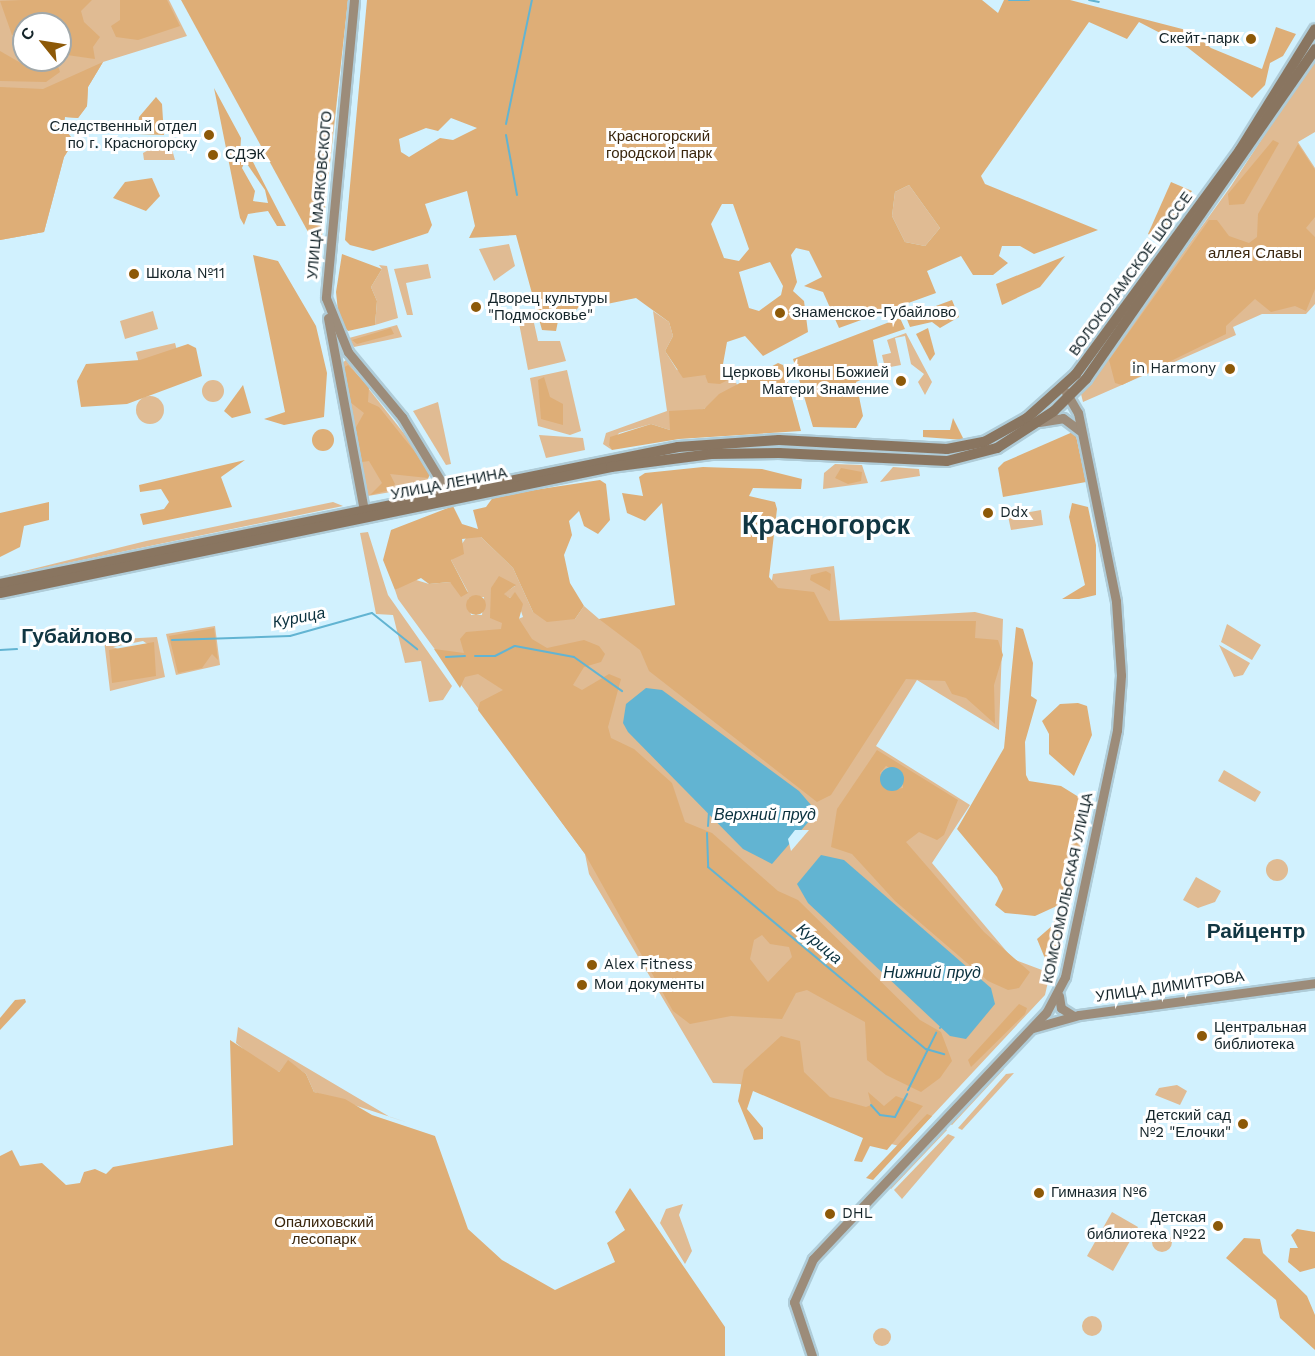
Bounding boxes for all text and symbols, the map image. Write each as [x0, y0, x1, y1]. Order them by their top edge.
north arrow [12, 12, 72, 72]
text: С [17, 24, 39, 44]
place label: Скейт-парк [1159, 30, 1239, 48]
marker: Скейт-парк [1244, 32, 1258, 46]
street label: УЛИЦА МАЯКОВСКОГО [304, 110, 336, 280]
place label: Следственный отдел по г. Красногорску [50, 117, 197, 152]
park label: Красногорский городской парк [606, 127, 712, 162]
marker: Следственный отдел по г. Красногорску [202, 128, 216, 142]
place label: СДЭК [225, 146, 265, 164]
marker: СДЭК [206, 148, 220, 162]
street label: ВОЛОКОЛАМСКОЕ ШОССЕ [1065, 189, 1197, 359]
park label: аллея Славы [1208, 245, 1302, 263]
place label: Школа №11 [146, 265, 225, 283]
marker: Школа №11 [127, 267, 141, 281]
place label: Дворец культуры "Подмосковье" [488, 289, 607, 324]
marker: Дворец культуры "Подмосковье" [469, 300, 483, 314]
place label: Знаменское-Губайлово [792, 304, 956, 322]
marker: Знаменское-Губайлово [773, 306, 787, 320]
place label: in Harmony [1132, 360, 1216, 378]
marker: in Harmony [1221, 360, 1239, 378]
place label: Церковь Иконы Божией Матери Знамение [722, 363, 889, 398]
marker: Церковь Иконы Божией Матери Знамение [894, 374, 908, 388]
street label: УЛИЦА ЛЕНИНА [389, 464, 509, 504]
place label: Ddx [1000, 504, 1028, 522]
marker: Ddx [981, 506, 995, 520]
district label: Красногорск [742, 510, 910, 542]
water label: Курица [271, 603, 327, 633]
district label: Губайлово [21, 623, 133, 649]
street label: КОМСОМОЛЬСКАЯ УЛИЦА [1039, 791, 1097, 985]
water label: Верхний пруд [714, 805, 816, 825]
district label: Райцентр [1207, 918, 1305, 944]
water label: Курица [792, 920, 846, 968]
place label: Alex Fitness [604, 956, 693, 974]
marker: Alex Fitness [585, 958, 599, 972]
water label: Нижний пруд [883, 963, 981, 983]
street label: УЛИЦА ДИМИТРОВА [1094, 968, 1246, 1006]
place label: Мои документы [594, 976, 704, 994]
marker: Мои документы [575, 978, 589, 992]
place label: Центральная библиотека [1214, 1018, 1307, 1053]
marker: Центральная библиотека [1195, 1029, 1209, 1043]
place label: Детский сад №2 "Елочки" [1139, 1106, 1231, 1141]
marker: Детский сад №2 "Елочки" [1236, 1117, 1250, 1131]
place label: Гимназия №6 [1051, 1184, 1147, 1202]
marker: Гимназия №6 [1032, 1186, 1046, 1200]
place label: DHL [842, 1205, 873, 1223]
marker: DHL [823, 1207, 837, 1221]
place label: Детская библиотека №22 [1087, 1208, 1206, 1243]
park label: Опалиховский лесопарк [274, 1213, 374, 1248]
marker: Детская библиотека №22 [1211, 1219, 1225, 1233]

